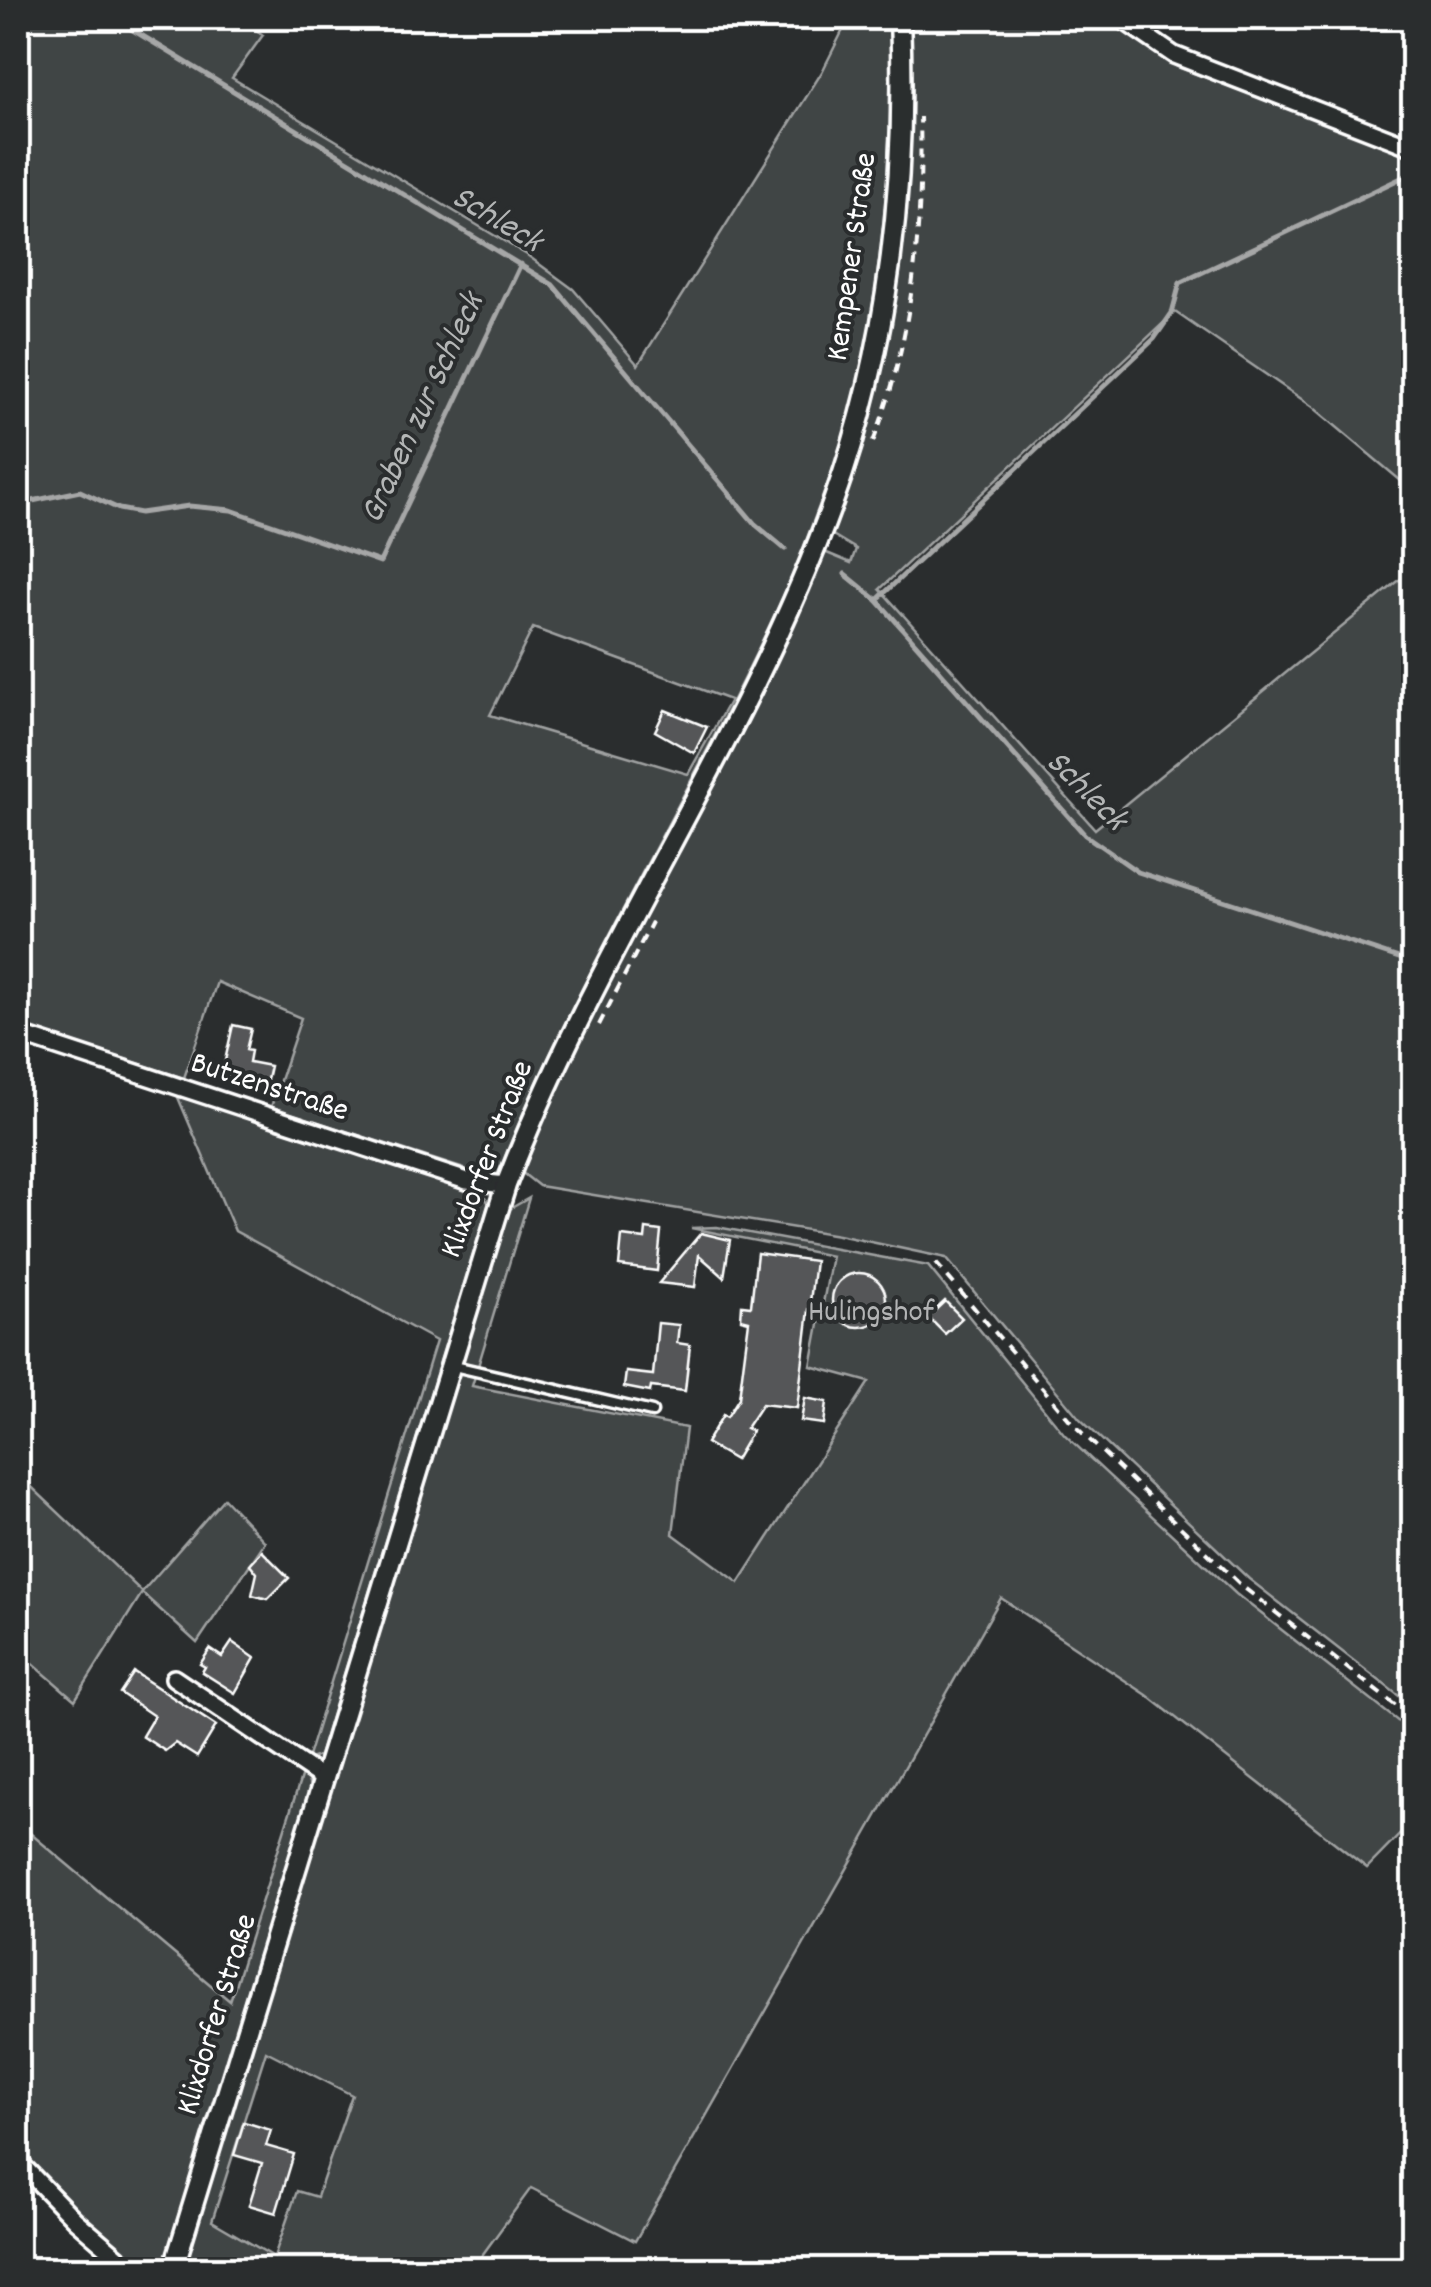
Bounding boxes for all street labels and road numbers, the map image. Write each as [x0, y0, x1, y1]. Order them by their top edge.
street label: Kempener Straße [817, 150, 891, 364]
street label: Butzenstraße [184, 1042, 354, 1136]
street label: Klixdorfer Straße [430, 1055, 548, 1265]
street label: Klixdorfer Straße [167, 1909, 271, 2121]

